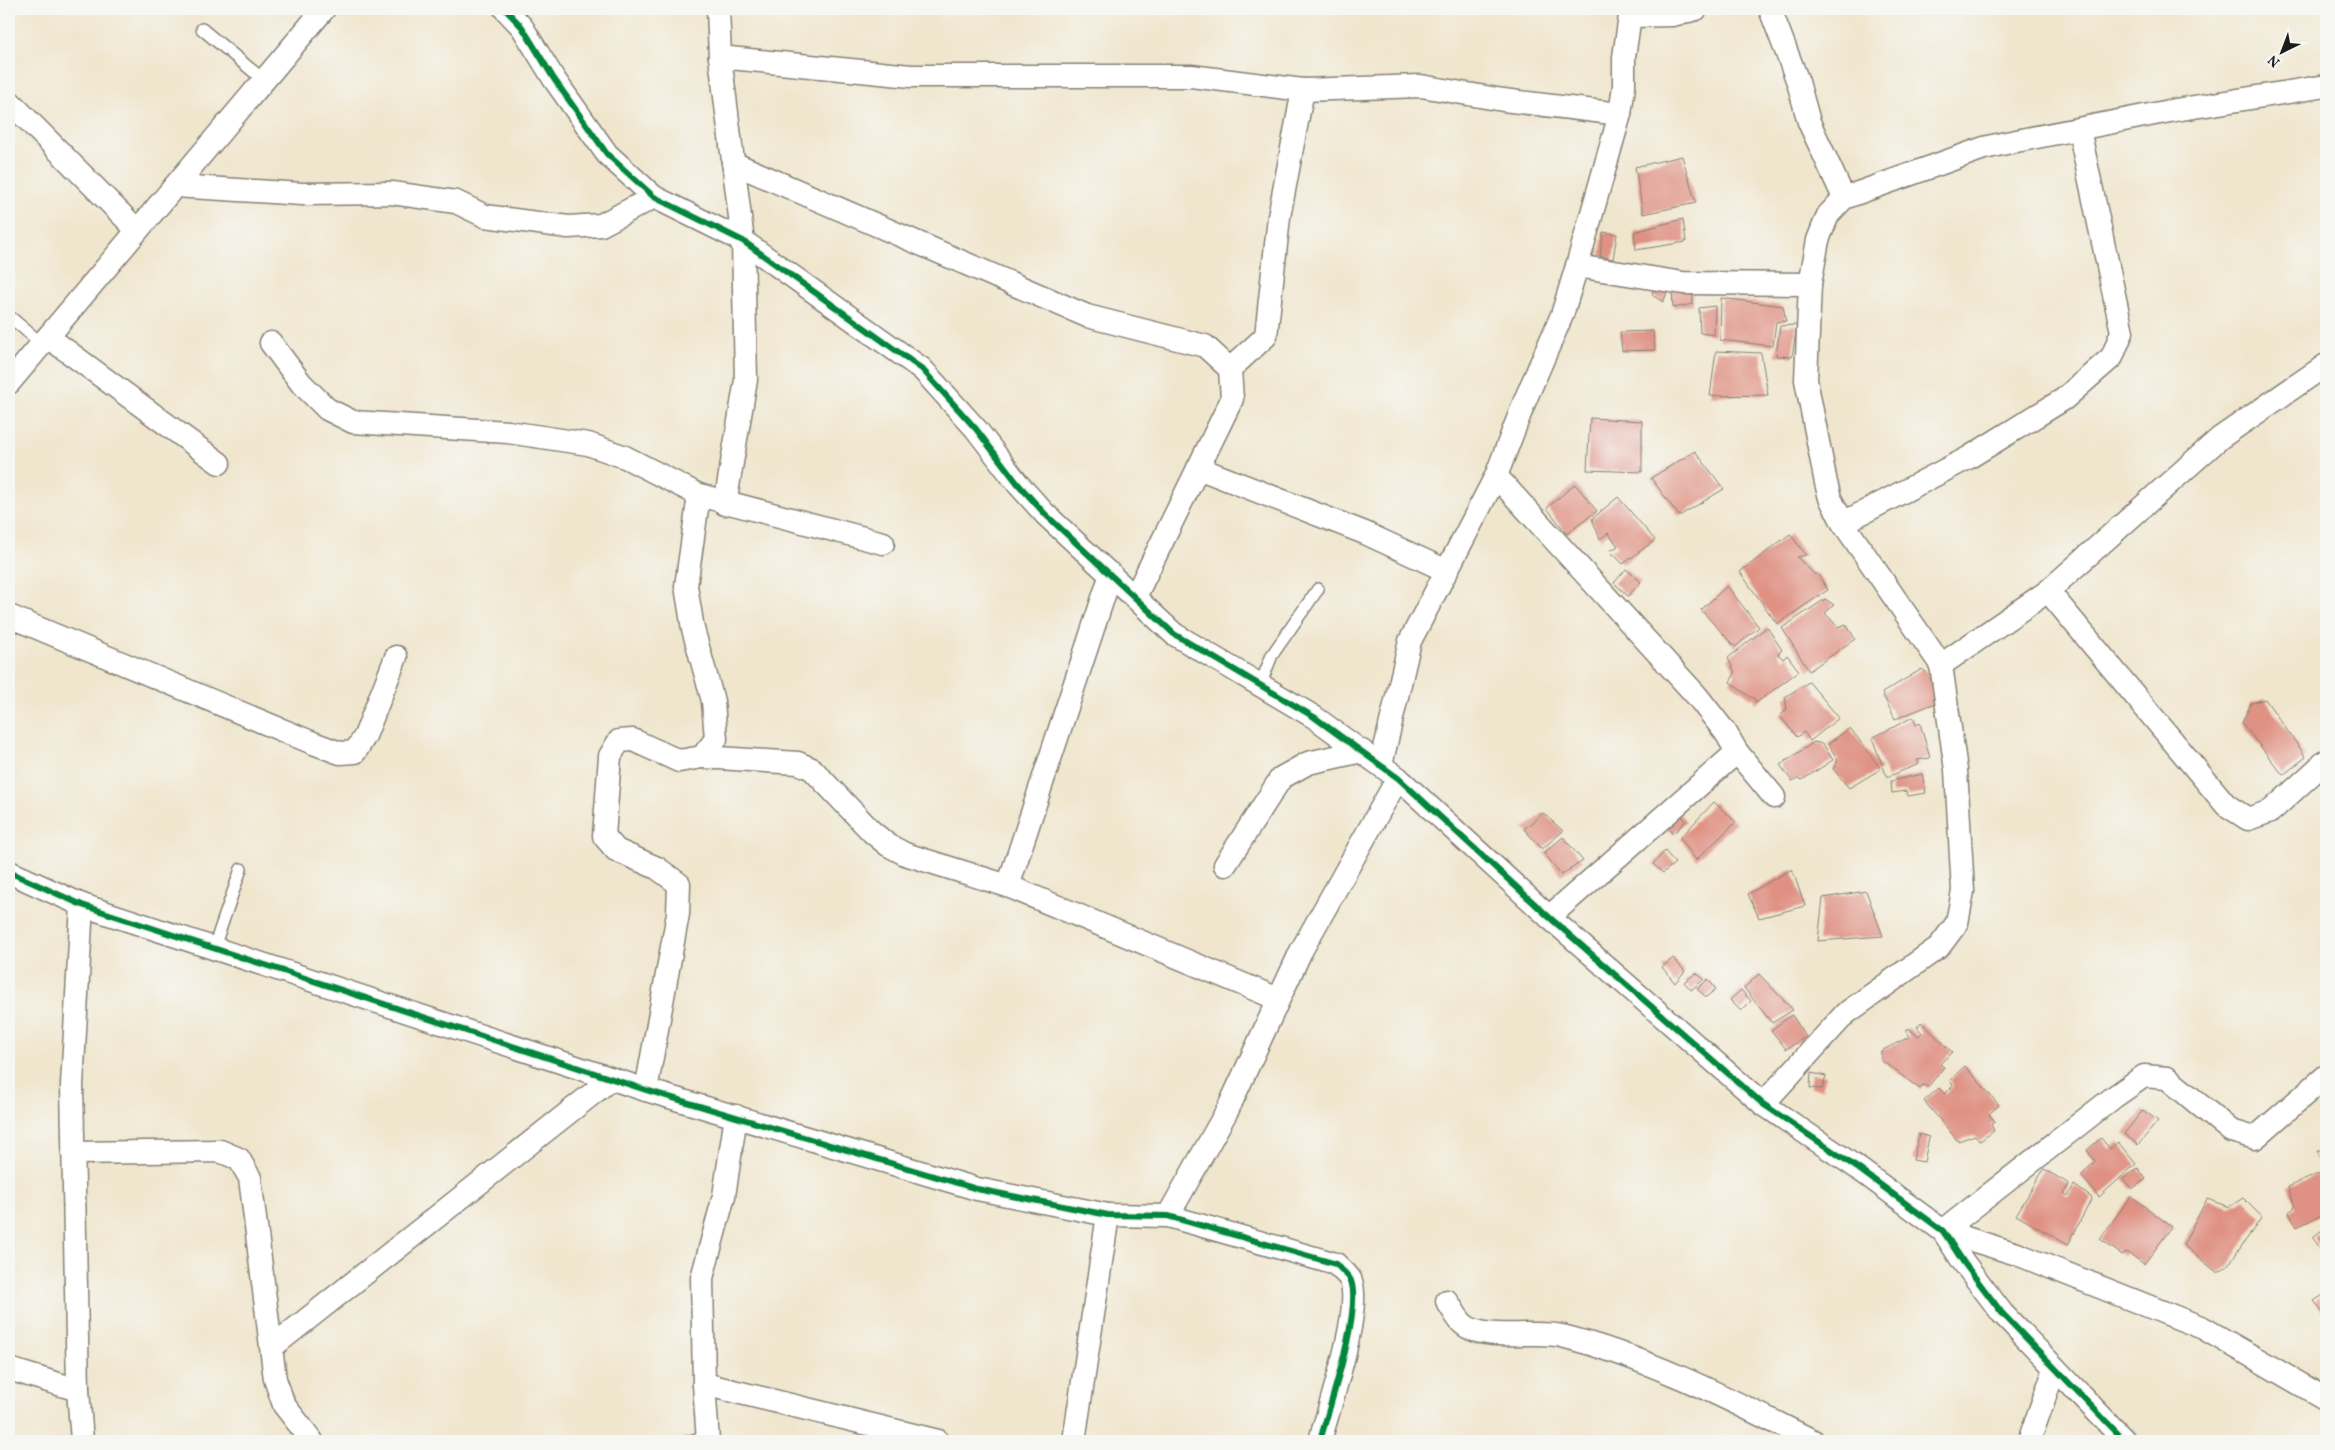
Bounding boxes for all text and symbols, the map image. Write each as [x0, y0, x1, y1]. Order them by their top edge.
north arrow [2258, 28, 2308, 78]
text: N [2264, 50, 2284, 71]

